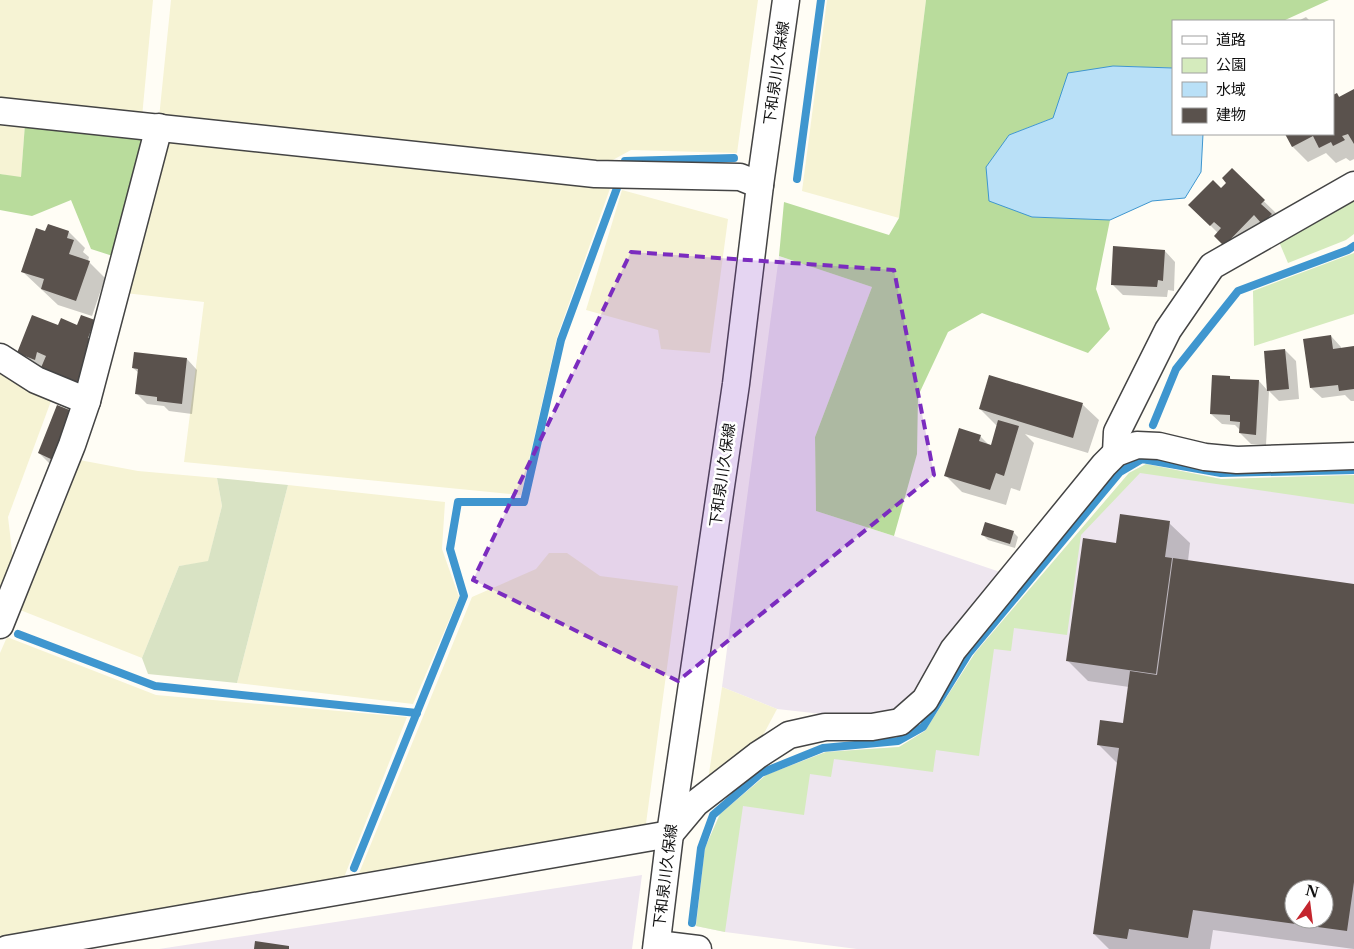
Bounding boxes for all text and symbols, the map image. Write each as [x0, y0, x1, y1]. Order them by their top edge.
street label: 下和泉川久保線 [759, 20, 793, 126]
legend [1172, 20, 1334, 135]
text: 道路 [1216, 30, 1246, 49]
text: 公園 [1216, 55, 1246, 74]
text: 水域 [1216, 80, 1246, 99]
text: 建物 [1216, 105, 1246, 124]
street label: 下和泉川久保線 [705, 422, 739, 528]
street label: 下和泉川久保線 [649, 823, 681, 929]
north arrow [1284, 879, 1334, 929]
text: N [1304, 881, 1321, 902]

